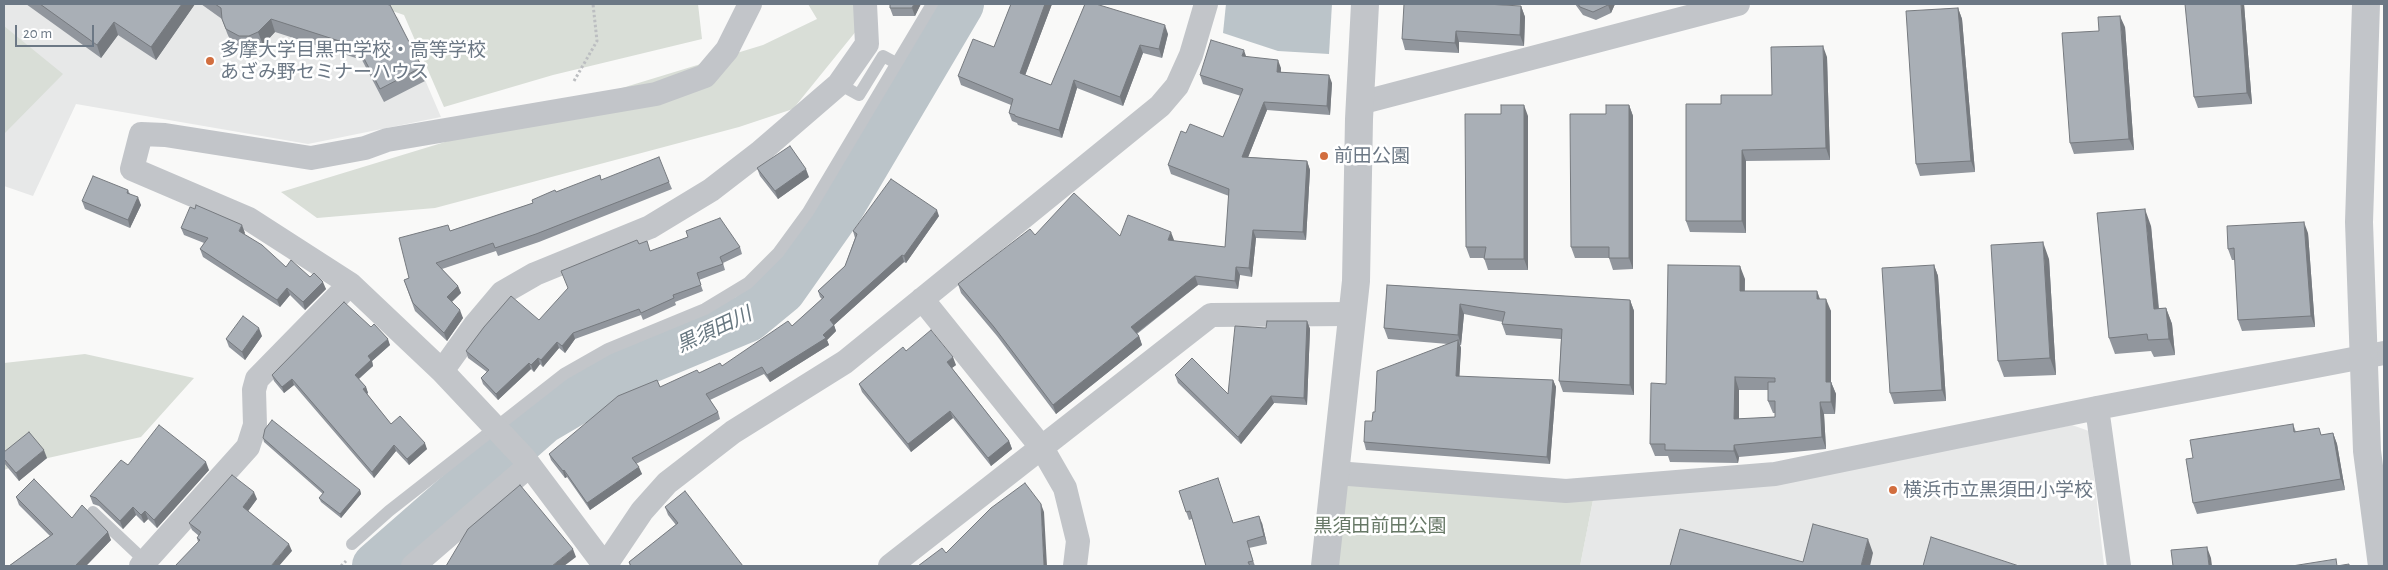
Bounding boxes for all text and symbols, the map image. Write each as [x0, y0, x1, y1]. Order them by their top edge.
scale bar [18, 15, 96, 47]
text: 20 m [23, 26, 52, 41]
place label: 多摩大学目黒中学校・高等学校 あざみ野セミナーハウス [220, 39, 486, 83]
marker: 多摩大学目黒中学校・高等学校 あざみ野セミナーハウス [204, 55, 216, 67]
place label: 前田公園 [1334, 145, 1410, 167]
marker: 前田公園 [1318, 150, 1330, 162]
water label: 黒須田川 [673, 302, 755, 358]
place label: 横浜市立黒須田小学校 [1903, 479, 2093, 501]
marker: 横浜市立黒須田小学校 [1887, 484, 1899, 496]
park label: 黒須田前田公園 [1314, 515, 1446, 537]

